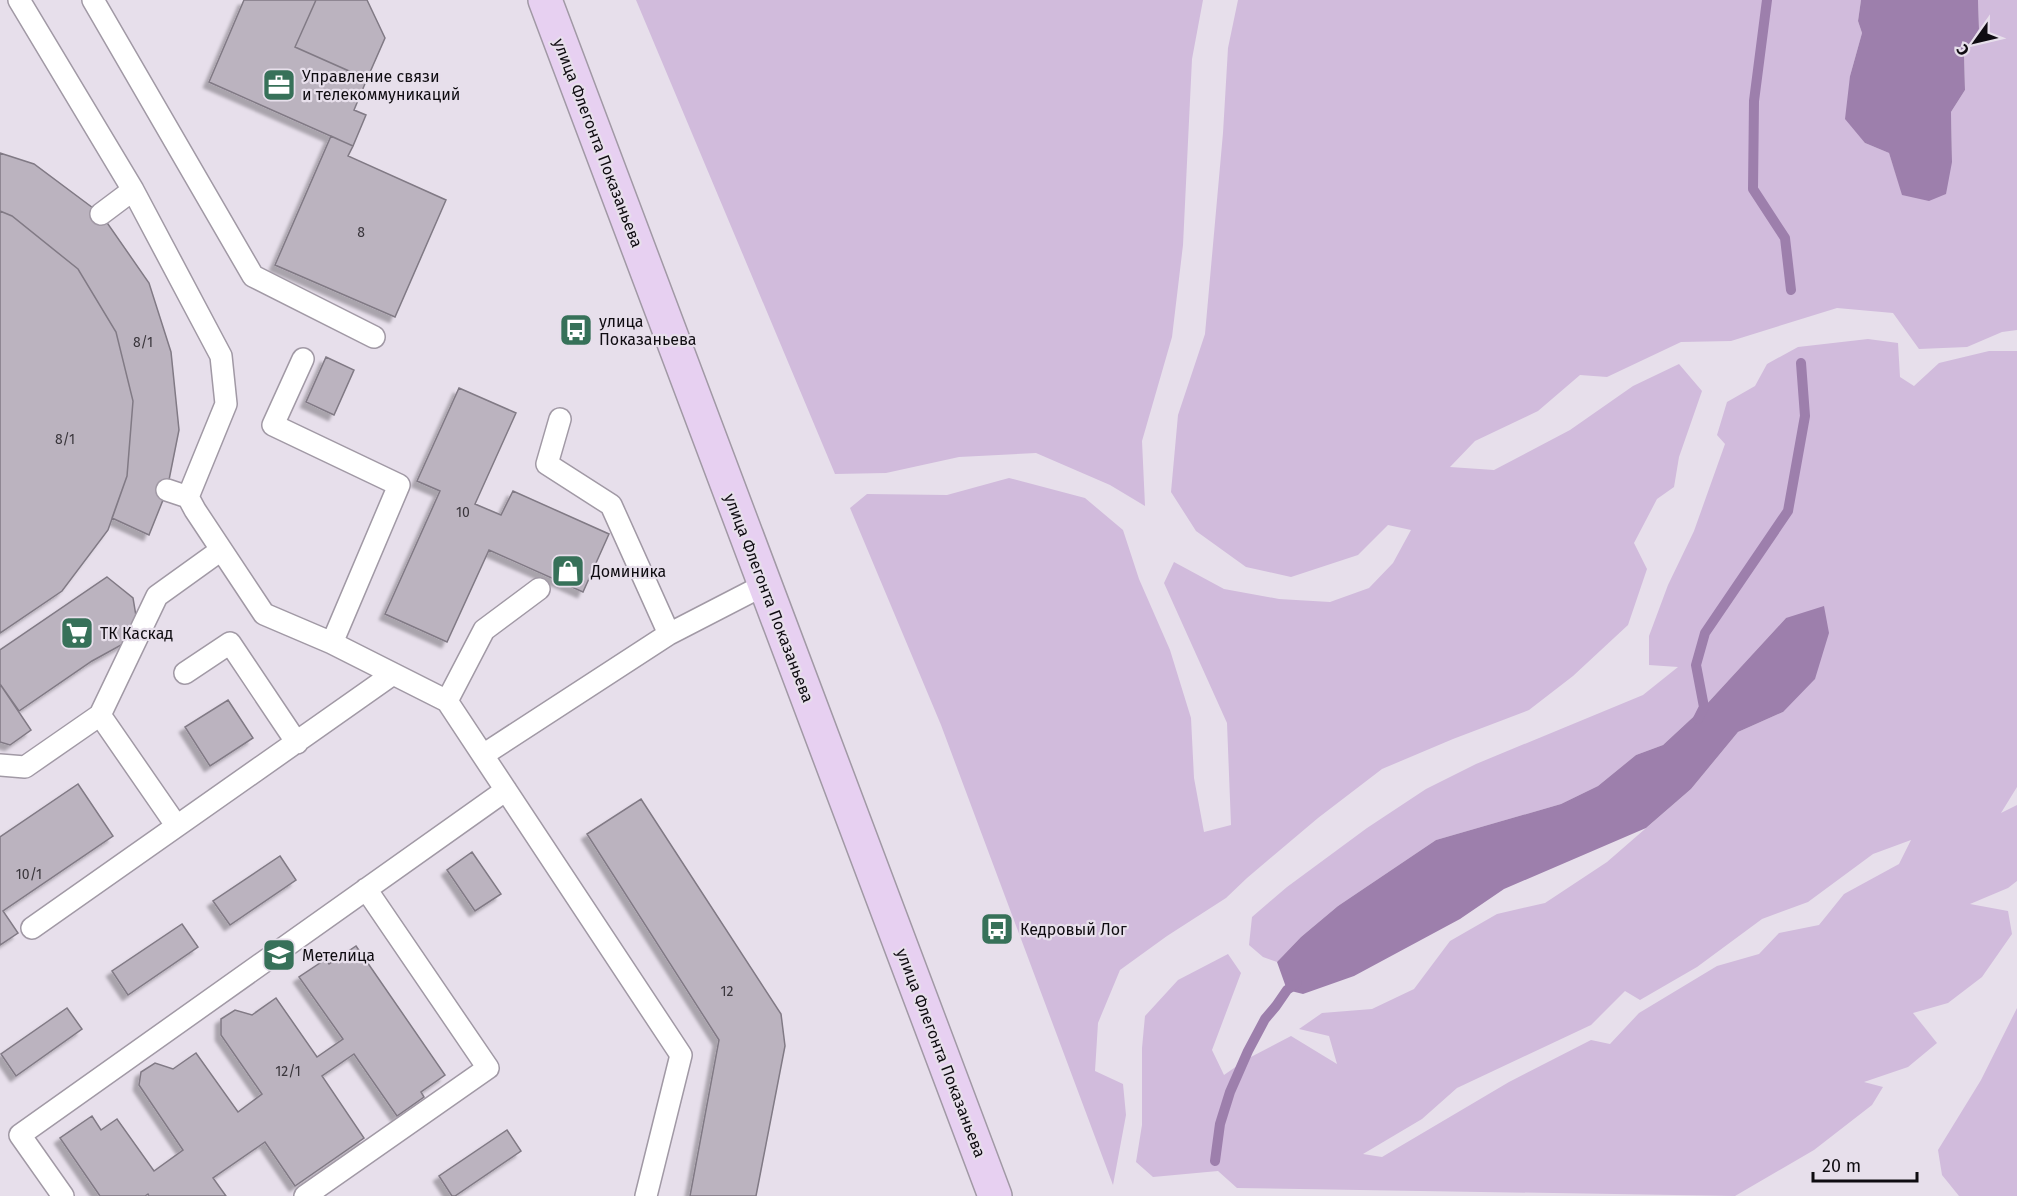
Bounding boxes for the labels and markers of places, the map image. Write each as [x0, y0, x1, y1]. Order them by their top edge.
office icon: Управление связи и телекоммуникаций [261, 67, 297, 103]
place label: Управление связи и телекоммуникаций [302, 67, 460, 104]
bus stop icon: улица Показаньева [558, 312, 594, 348]
place label: улица Показаньева [599, 312, 697, 349]
shop icon: Доминика [550, 553, 586, 589]
place label: Доминика [590, 562, 666, 581]
supermarket icon: ТК Каскад [59, 615, 95, 651]
place label: ТК Каскад [100, 624, 173, 643]
bus stop icon: Кедровый Лог [979, 911, 1015, 947]
place label: Кедровый Лог [1020, 920, 1127, 939]
school or university icon: Метелица [261, 937, 297, 973]
place label: Метелица [302, 946, 375, 965]

